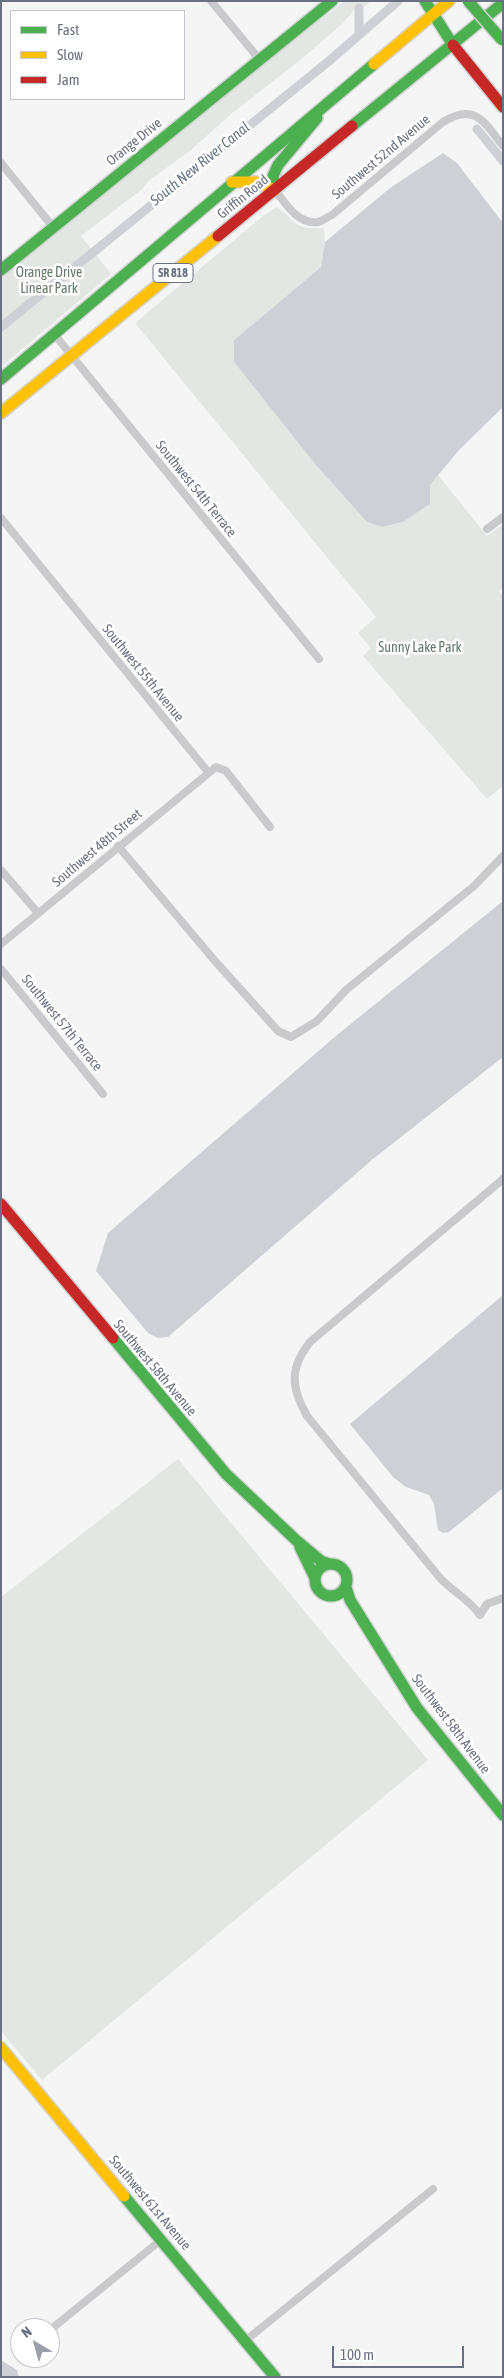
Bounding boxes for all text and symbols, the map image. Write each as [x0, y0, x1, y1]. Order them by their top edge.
legend [10, 10, 185, 100]
text: Fast [57, 21, 79, 38]
text: Slow [57, 46, 83, 63]
text: Jam [57, 71, 80, 88]
street label: Southwest 52nd Avenue [329, 111, 433, 203]
street label: Orange Drive [103, 115, 165, 169]
water label: South New River Canal [147, 118, 253, 210]
street label: Griffin Road [214, 171, 272, 223]
road number: SR 818 [153, 264, 193, 282]
park label: Orange Drive Linear Park [16, 265, 82, 298]
street label: Southwest 54th Terrace [152, 437, 240, 541]
street label: Southwest 55th Avenue [99, 621, 187, 725]
park label: Sunny Lake Park [378, 640, 462, 656]
street label: Southwest 48th Street [49, 806, 145, 890]
street label: Southwest 57th Terrace [18, 971, 106, 1075]
street label: Southwest 58th Avenue [110, 1317, 200, 1419]
street label: Southwest 58th Avenue [408, 1671, 494, 1777]
street label: Southwest 61st Avenue [106, 2152, 194, 2254]
north arrow [10, 2318, 60, 2368]
text: N [18, 2323, 35, 2341]
scale bar [334, 2336, 466, 2368]
text: 100 m [340, 2346, 374, 2363]

